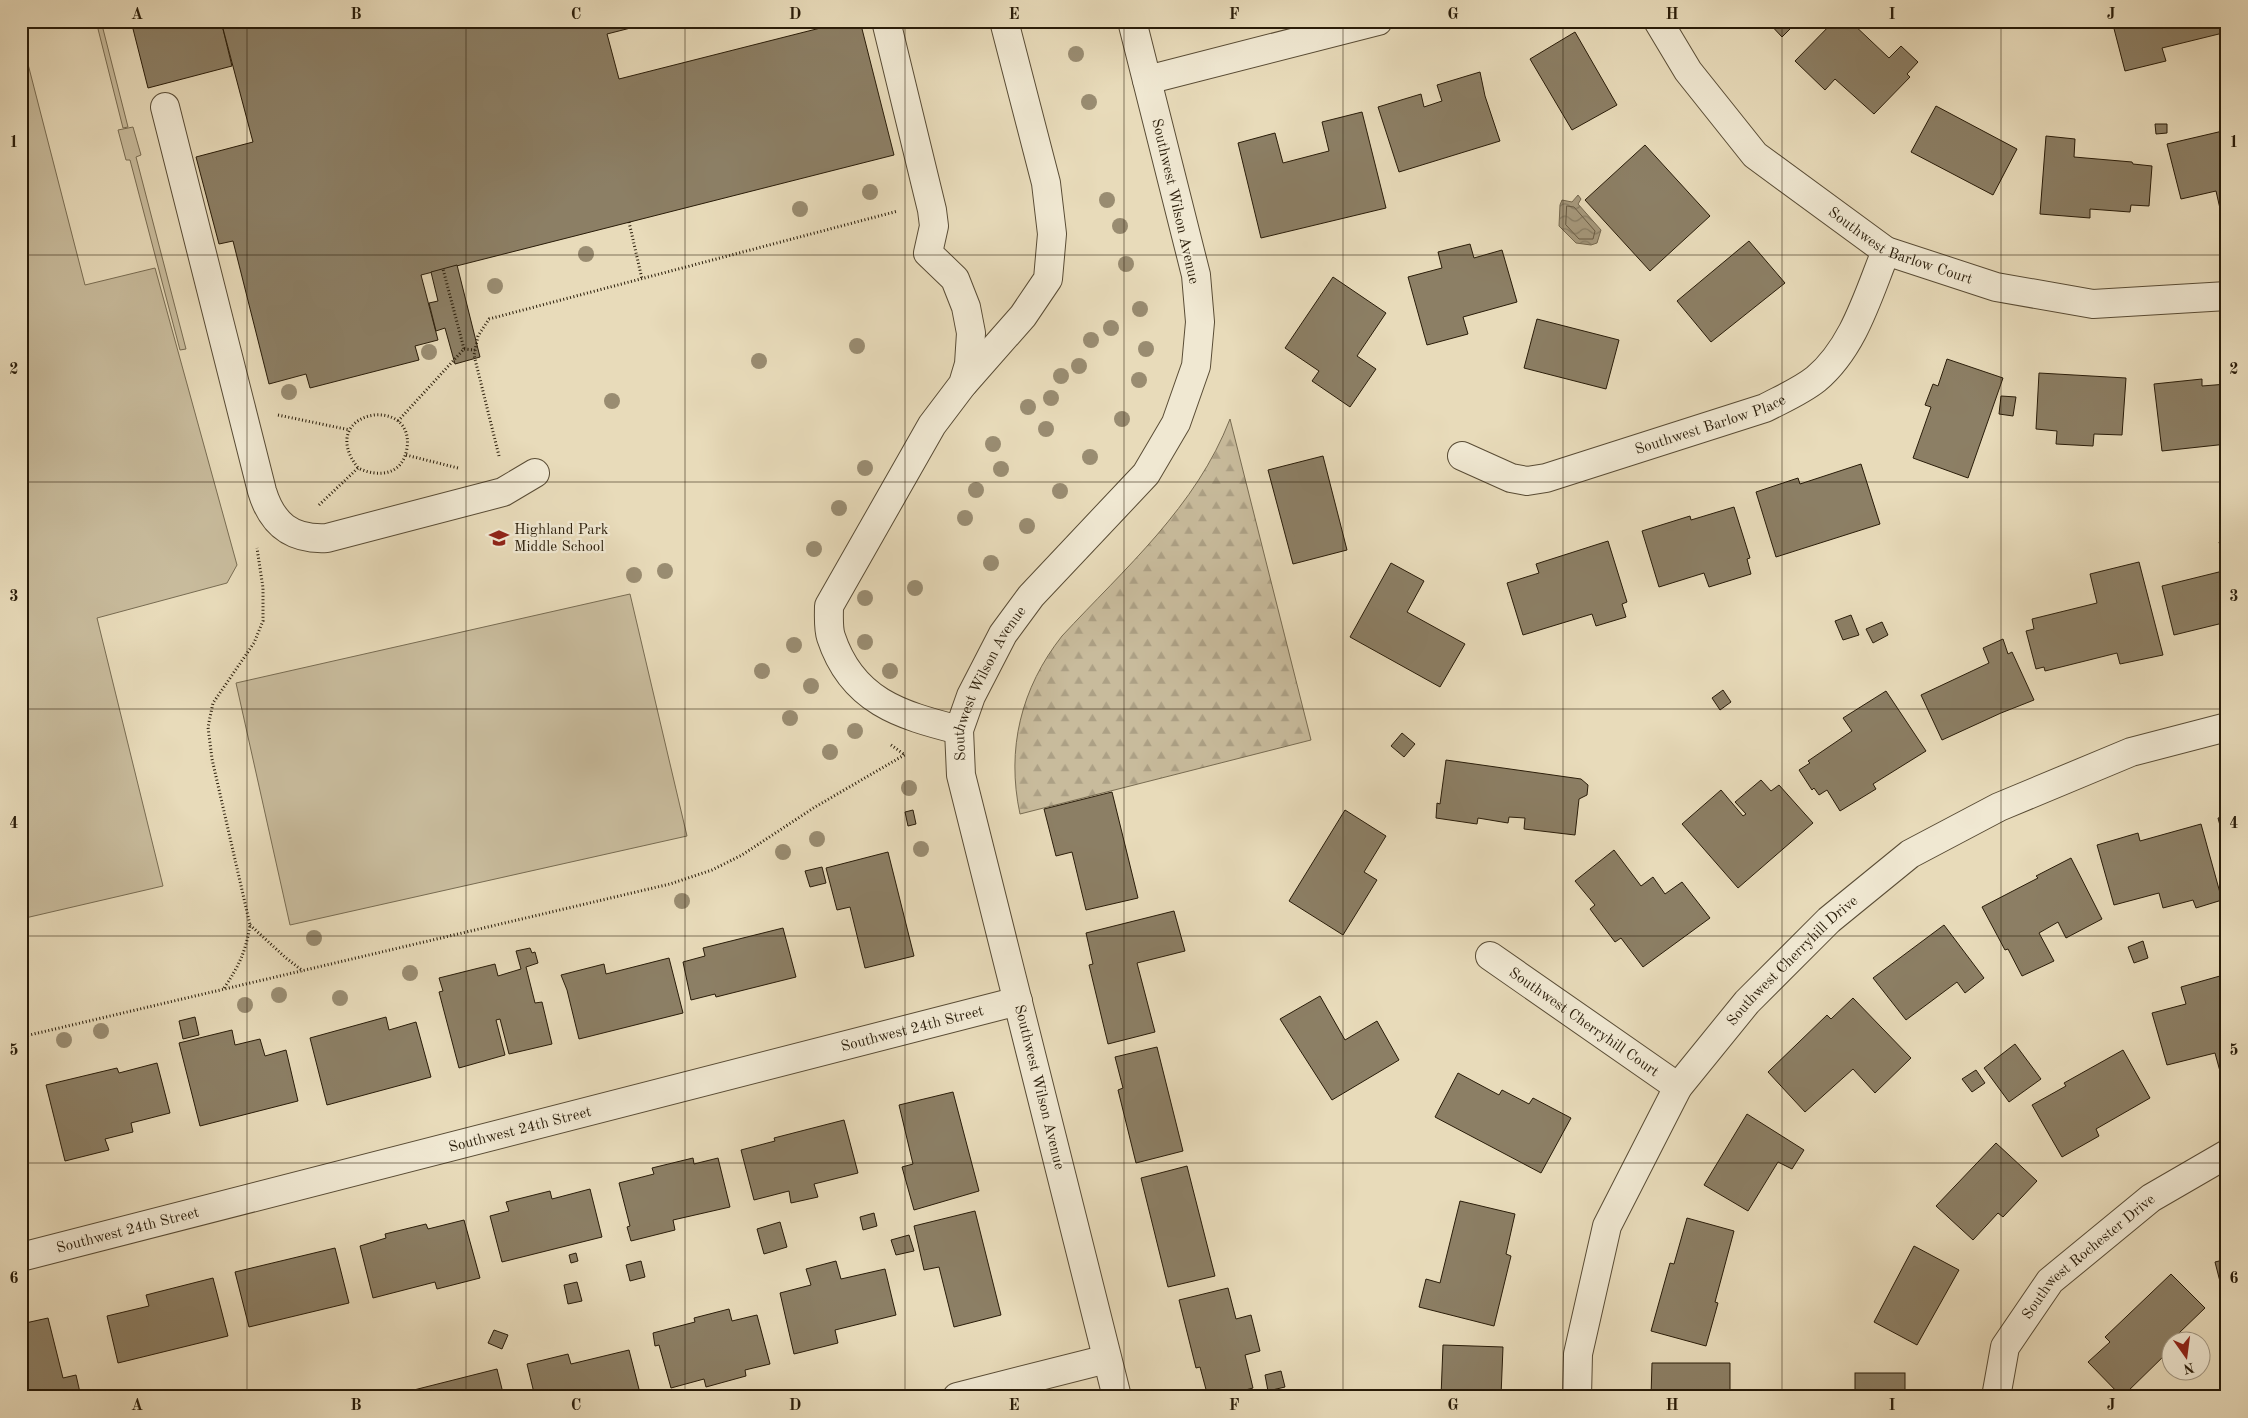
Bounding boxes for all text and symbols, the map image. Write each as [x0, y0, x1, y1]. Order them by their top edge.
text: A [131, 7, 143, 23]
text: B [350, 7, 362, 23]
text: C [571, 7, 581, 23]
text: D [789, 7, 801, 23]
text: E [1008, 7, 1020, 23]
text: F [1229, 7, 1240, 23]
text: G [1447, 7, 1459, 23]
text: H [1665, 7, 1679, 23]
text: I [1888, 7, 1896, 23]
text: J [2107, 7, 2116, 23]
street label: Southwest Wilson Avenue [1148, 117, 1201, 286]
text: 1 [9, 135, 19, 151]
text: 1 [2229, 135, 2239, 151]
street label: Southwest Barlow Court [1825, 205, 1974, 288]
text: 2 [9, 362, 19, 378]
text: 2 [2229, 362, 2239, 378]
street label: Southwest Barlow Place [1633, 393, 1789, 458]
place label: Highland Park Middle School [514, 523, 609, 555]
school or university icon: Highland Park Middle School [488, 527, 510, 549]
text: 3 [9, 589, 19, 605]
text: 3 [2229, 589, 2239, 605]
street label: Southwest Wilson Avenue [953, 604, 1030, 761]
text: 4 [9, 816, 19, 832]
text: 4 [2229, 816, 2239, 832]
street label: Southwest Cherryhill Drive [1725, 894, 1861, 1029]
street label: Southwest Cherryhill Court [1506, 966, 1661, 1080]
street label: Southwest Wilson Avenue [1011, 1003, 1066, 1171]
street label: Southwest 24th Street [839, 1004, 985, 1055]
text: 5 [9, 1043, 19, 1059]
text: 5 [2229, 1043, 2239, 1059]
street label: Southwest 24th Street [447, 1105, 593, 1156]
street label: Southwest Rochester Drive [2020, 1192, 2158, 1323]
street label: Southwest 24th Street [55, 1206, 201, 1257]
text: 6 [9, 1271, 19, 1287]
text: 6 [2229, 1271, 2239, 1287]
north arrow [2160, 1330, 2210, 1380]
text: N [2182, 1360, 2196, 1376]
text: A [131, 1398, 143, 1414]
text: B [350, 1398, 362, 1414]
text: C [571, 1398, 581, 1414]
text: D [789, 1398, 801, 1414]
text: E [1008, 1398, 1020, 1414]
text: F [1229, 1398, 1240, 1414]
text: G [1447, 1398, 1459, 1414]
text: H [1665, 1398, 1679, 1414]
text: I [1888, 1398, 1896, 1414]
text: J [2107, 1398, 2116, 1414]

